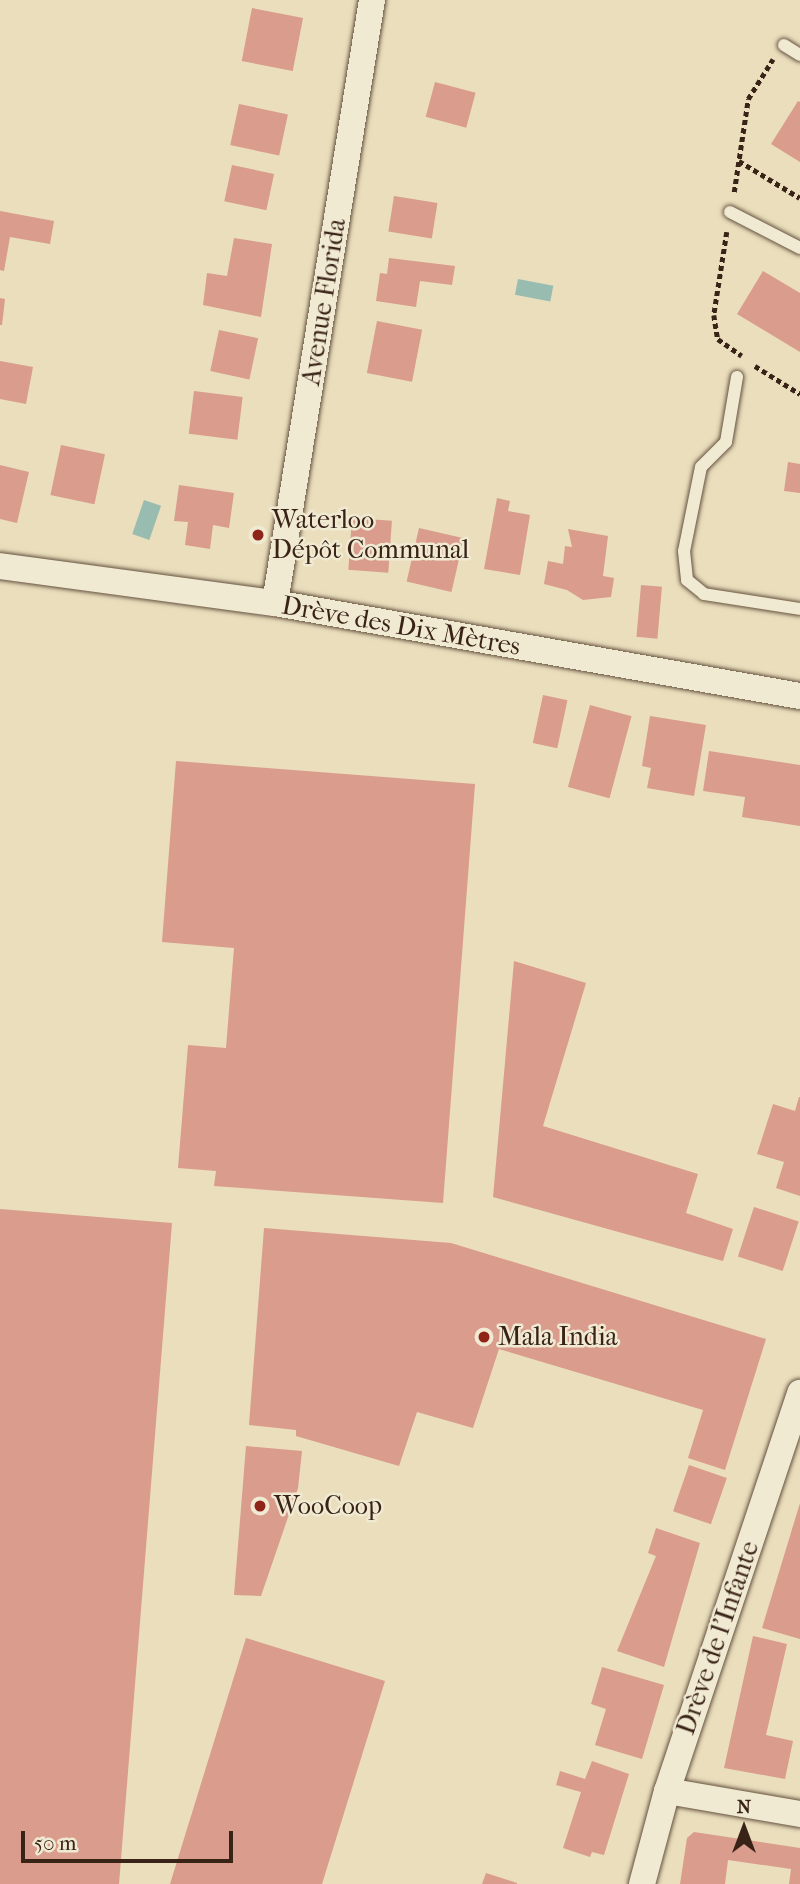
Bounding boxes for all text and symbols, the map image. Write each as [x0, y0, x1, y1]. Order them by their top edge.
street label: Avenue Florida [295, 216, 353, 388]
place label: Waterloo Dépôt Communal [272, 504, 469, 566]
marker: Waterloo Dépôt Communal [250, 527, 266, 543]
street label: Drève des Dix Mètres [279, 590, 523, 662]
place label: Mala India [498, 1321, 618, 1353]
marker: Mala India [476, 1329, 492, 1345]
place label: WooCoop [274, 1490, 382, 1522]
marker: WooCoop [252, 1498, 268, 1514]
street label: Drève de l'Infante [670, 1537, 766, 1739]
north arrow [709, 1793, 779, 1863]
text: N [737, 1796, 751, 1818]
scale bar [24, 1818, 236, 1862]
text: 50 m [34, 1831, 77, 1855]

